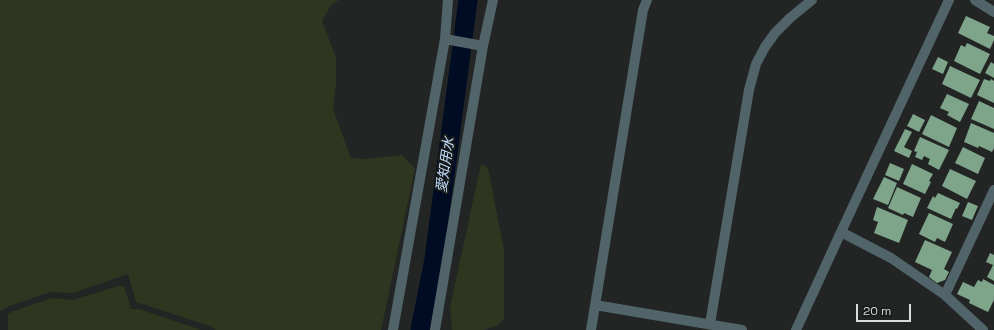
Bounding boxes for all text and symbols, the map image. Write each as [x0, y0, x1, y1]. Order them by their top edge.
water label: 愛知用水 [434, 136, 458, 194]
scale bar [858, 296, 913, 322]
text: 20 m [863, 303, 891, 319]

